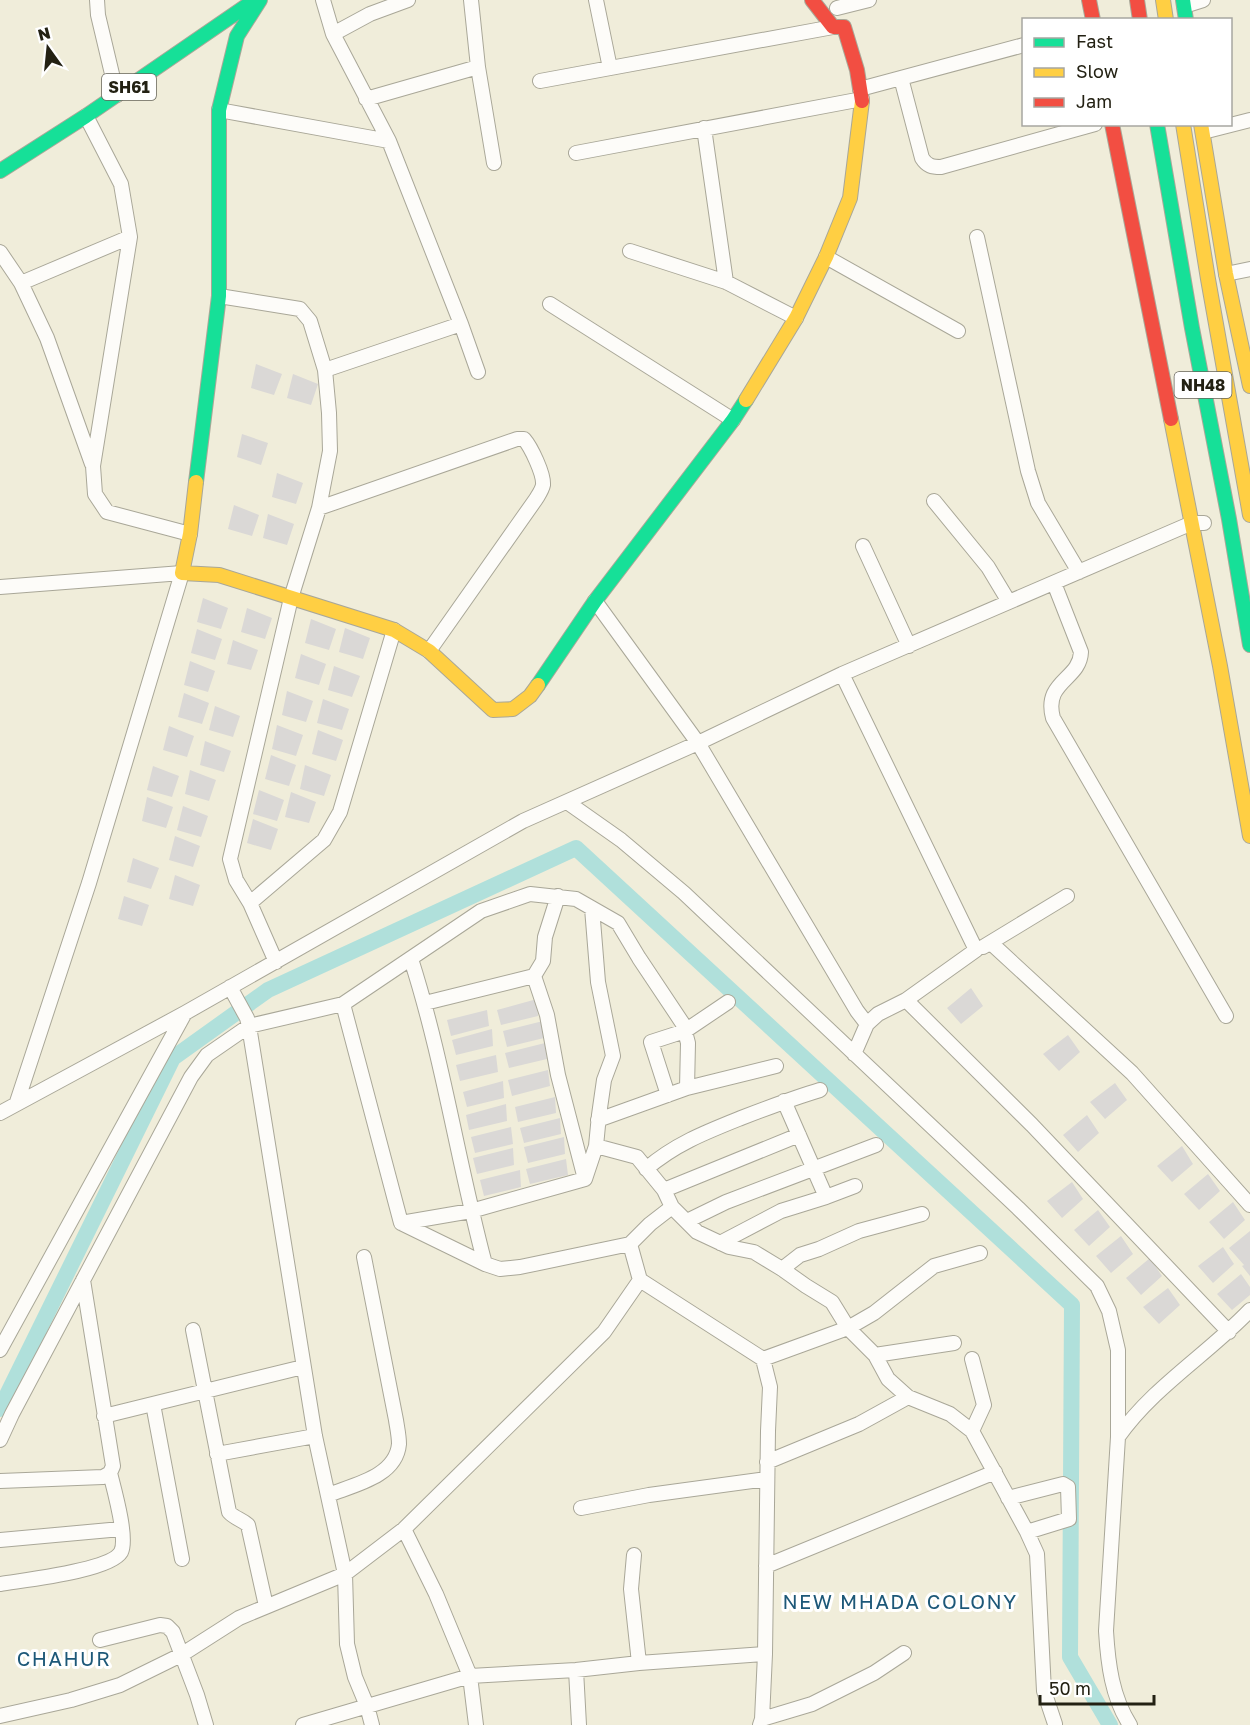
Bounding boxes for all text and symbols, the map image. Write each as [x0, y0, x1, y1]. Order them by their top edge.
north arrow [18, 18, 78, 78]
legend [1022, 18, 1232, 126]
text: N [36, 22, 53, 45]
text: Fast [1076, 30, 1113, 52]
text: Slow [1076, 60, 1119, 82]
road number: SH61 [102, 74, 156, 100]
text: Jam [1076, 90, 1112, 112]
road number: NH48 [1174, 372, 1232, 398]
district label: NEW MHADA COLONY [782, 1589, 1018, 1613]
district label: CHAHUR [17, 1646, 111, 1670]
scale bar [1040, 1668, 1154, 1706]
text: 50 m [1049, 1677, 1091, 1699]

